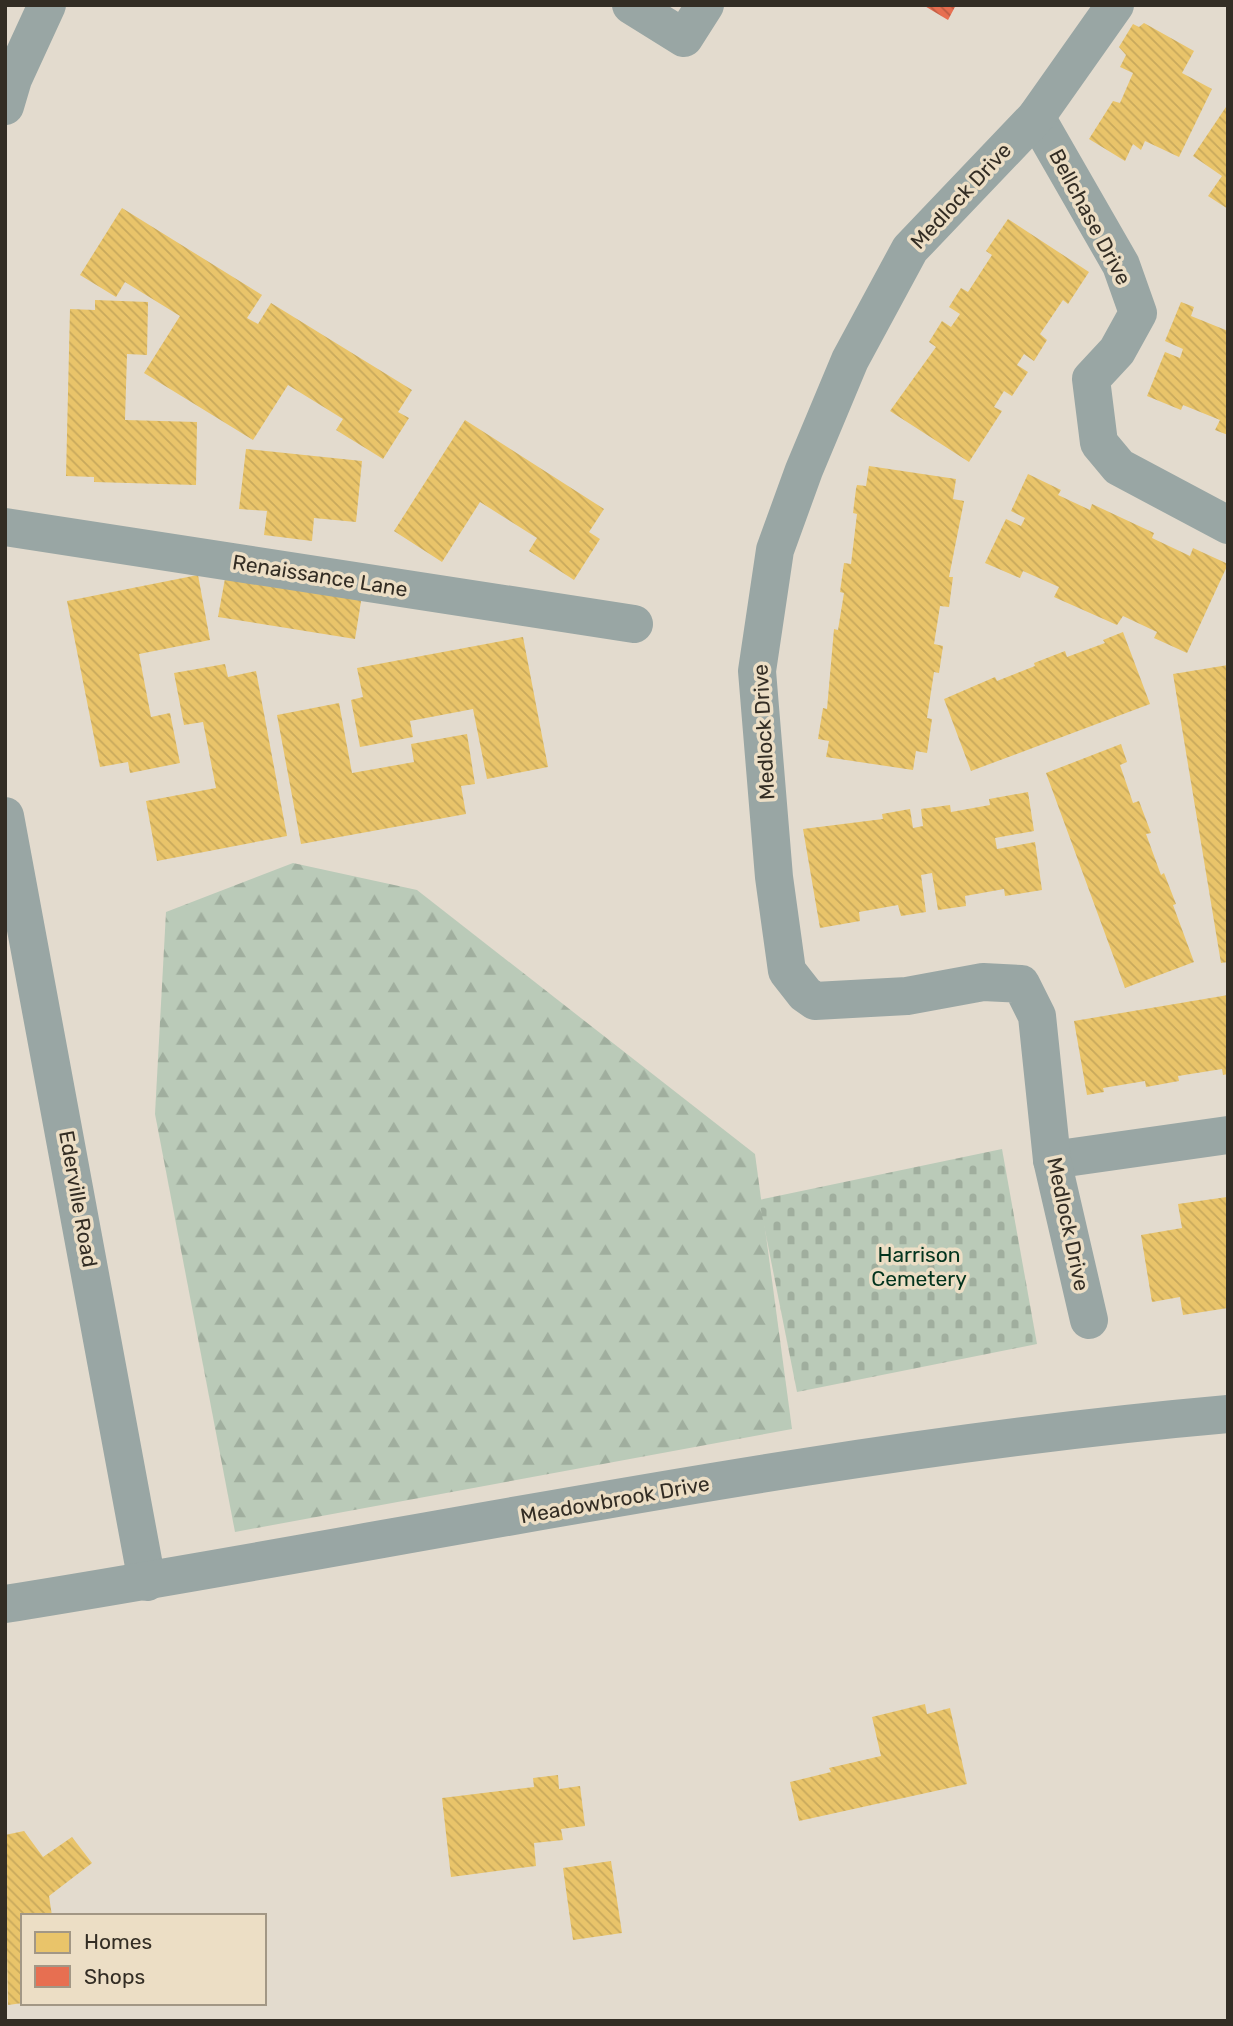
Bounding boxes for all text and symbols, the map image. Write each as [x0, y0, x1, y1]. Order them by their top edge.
street label: Medlock Drive [905, 137, 1016, 254]
street label: Bellchase Drive [1044, 145, 1137, 289]
street label: Renaissance Lane [231, 549, 409, 602]
street label: Medlock Drive [747, 663, 780, 801]
street label: Ederville Road [54, 1129, 103, 1269]
street label: Medlock Drive [1042, 1155, 1095, 1293]
park label: Harrison Cemetery [871, 1242, 967, 1291]
street label: Meadowbrook Drive [518, 1471, 712, 1528]
legend [21, 1914, 266, 2005]
text: Homes [84, 1929, 152, 1954]
text: Shops [84, 1964, 145, 1989]

